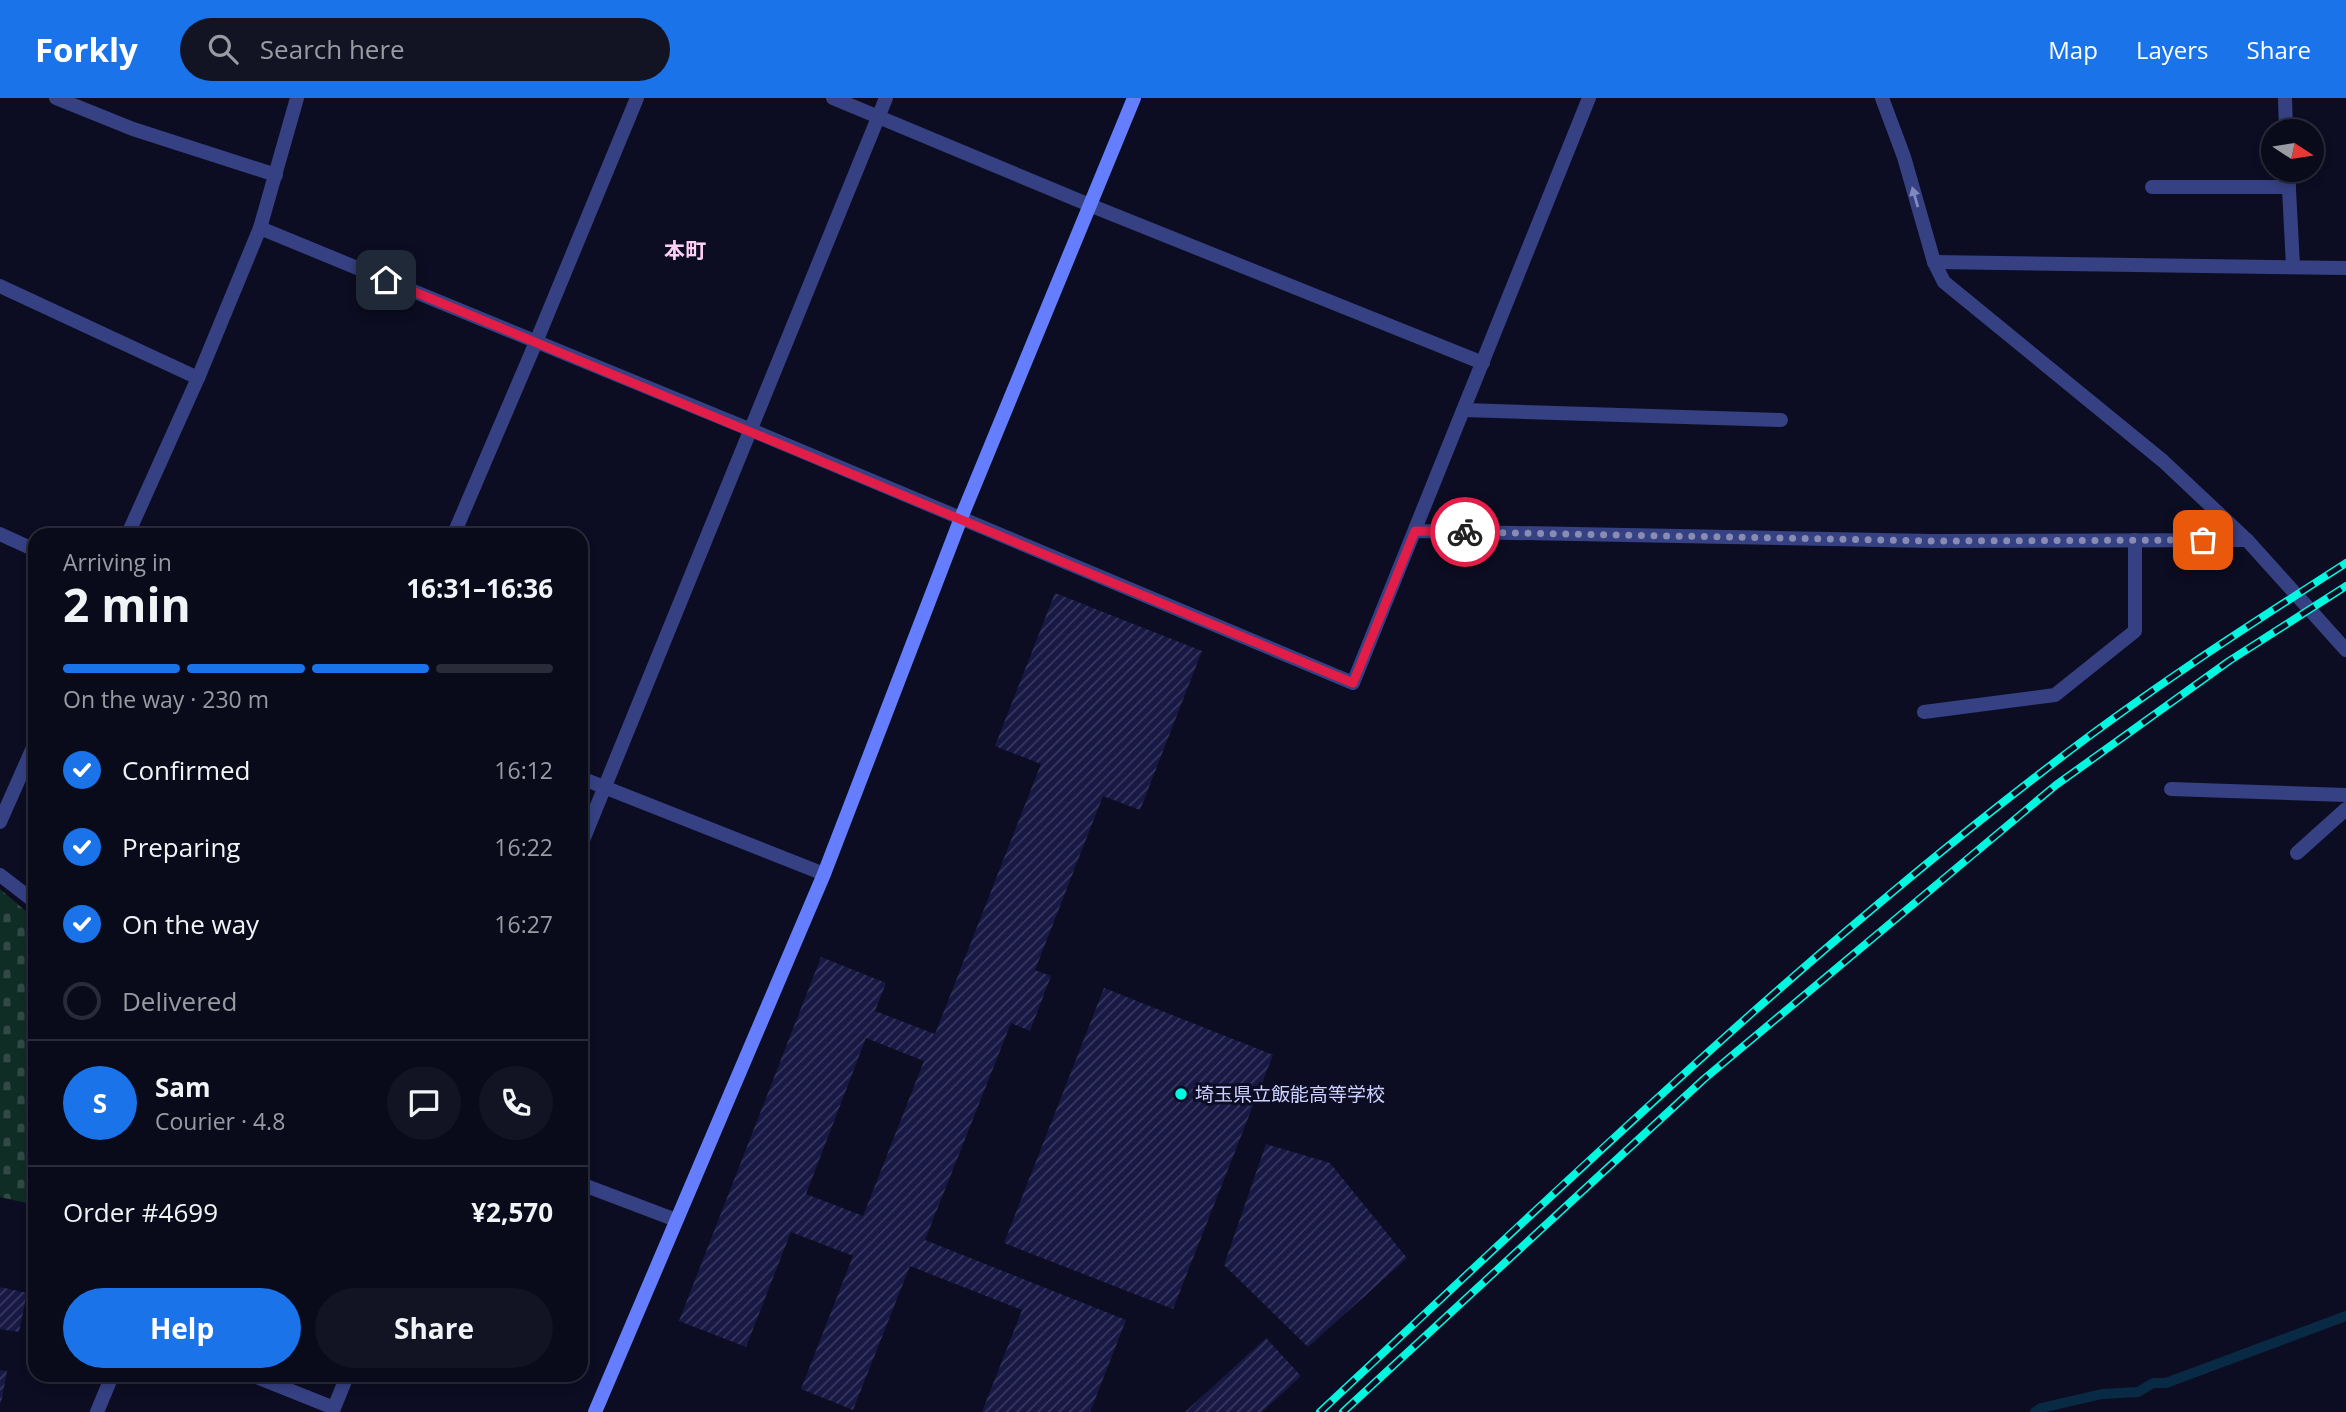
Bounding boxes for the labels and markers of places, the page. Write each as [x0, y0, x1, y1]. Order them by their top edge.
pin [356, 250, 416, 310]
pin [2173, 510, 2233, 570]
place label: 埼玉県立飯能高等学校 [1195, 1081, 1385, 1107]
marker: 埼玉県立飯能高等学校 [1173, 1086, 1189, 1102]

